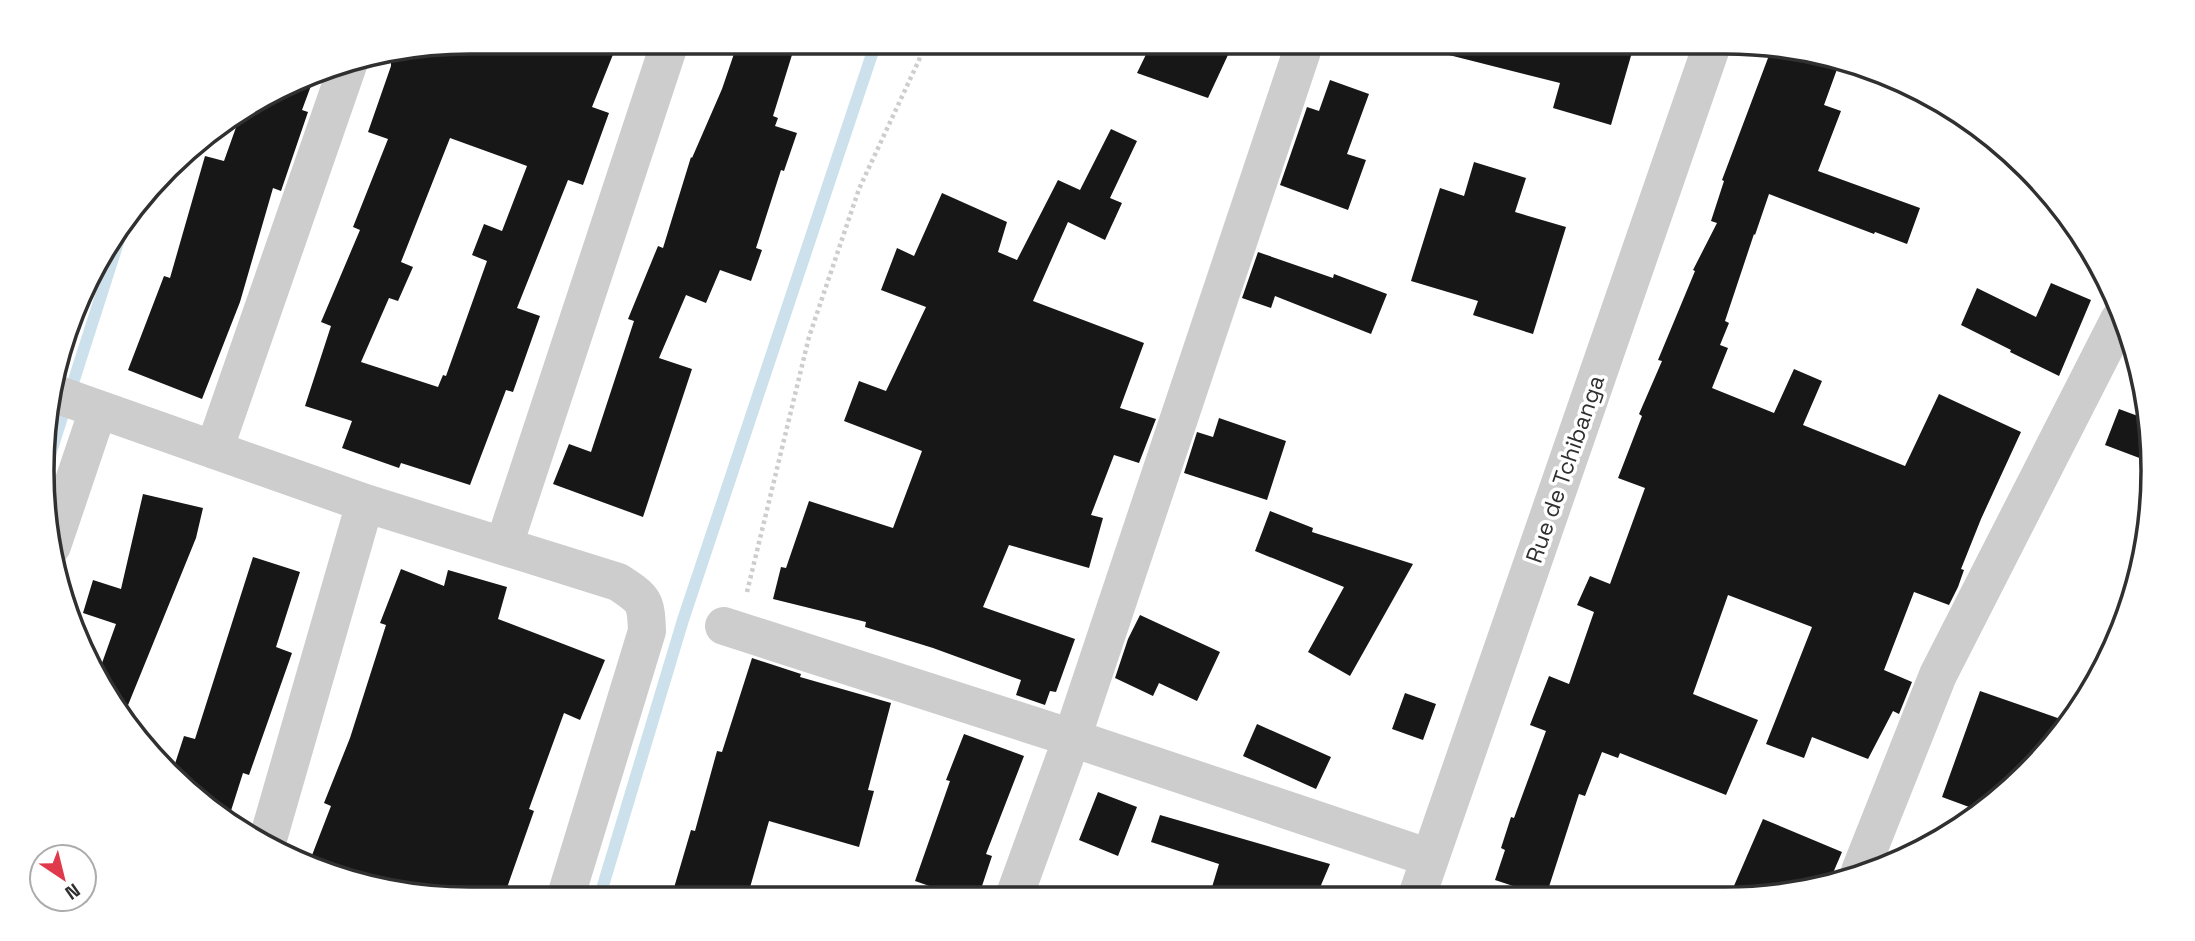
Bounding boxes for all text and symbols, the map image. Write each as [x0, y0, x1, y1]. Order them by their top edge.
street label: Rue de Tchibanga [1519, 371, 1611, 567]
north arrow [28, 843, 98, 913]
text: N [60, 878, 85, 905]

